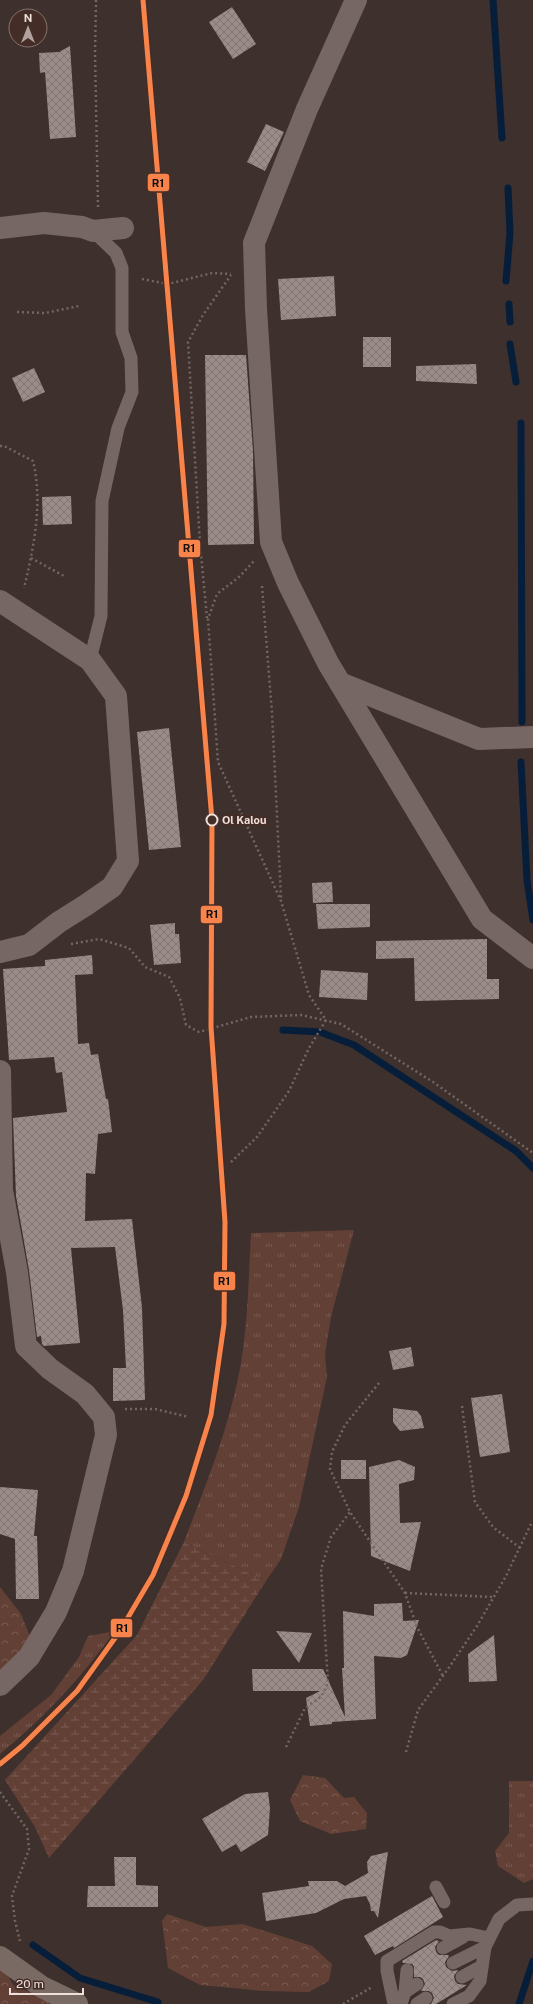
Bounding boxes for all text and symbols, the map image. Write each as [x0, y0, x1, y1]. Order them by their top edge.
north arrow [8, 8, 48, 48]
text: N [24, 12, 32, 24]
line badge: R1 [147, 173, 170, 192]
text: R1 [152, 177, 164, 189]
line badge: R1 [178, 539, 201, 558]
text: R1 [183, 542, 195, 554]
marker: Ol Kalou [205, 813, 219, 827]
place label: Ol Kalou [222, 814, 266, 826]
line badge: R1 [200, 905, 223, 924]
text: R1 [206, 908, 218, 920]
line badge: R1 [213, 1271, 236, 1291]
text: R1 [218, 1275, 230, 1287]
line badge: R1 [110, 1618, 133, 1638]
text: R1 [116, 1622, 128, 1634]
scale bar [10, 1970, 83, 1996]
text: 20 m [16, 1977, 44, 1991]

